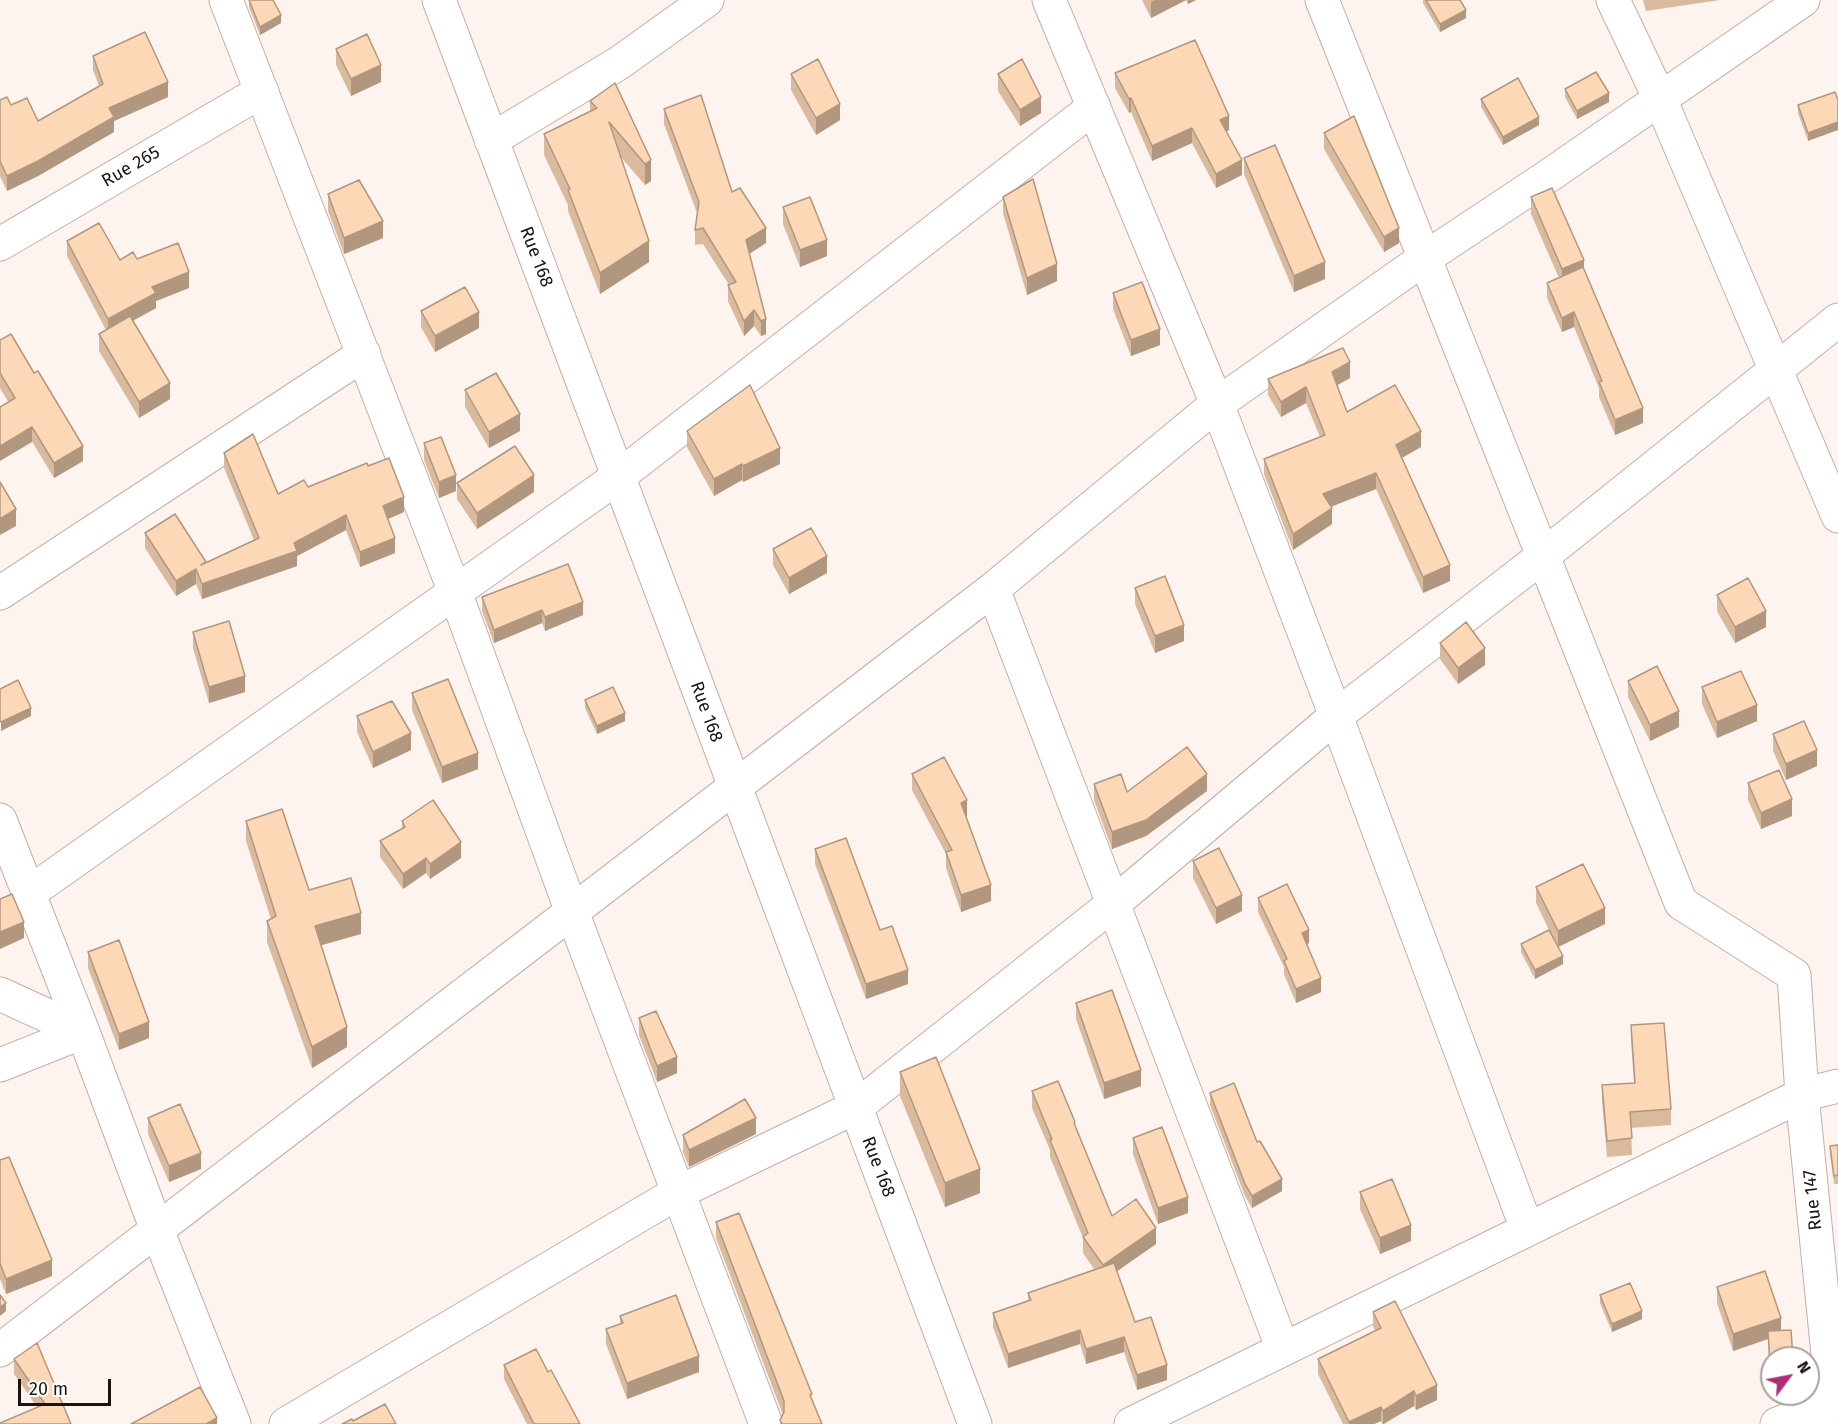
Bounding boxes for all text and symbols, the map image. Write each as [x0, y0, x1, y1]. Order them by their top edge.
street label: Rue 265 [98, 142, 164, 192]
street label: Rue 168 [515, 224, 557, 290]
street label: Rue 168 [685, 679, 727, 745]
street label: Rue 168 [857, 1134, 899, 1200]
street label: Rue 147 [1799, 1169, 1827, 1231]
north arrow [1760, 1346, 1820, 1406]
text: N [1793, 1358, 1815, 1377]
scale bar [21, 1367, 114, 1405]
text: 20 m [29, 1378, 68, 1400]

